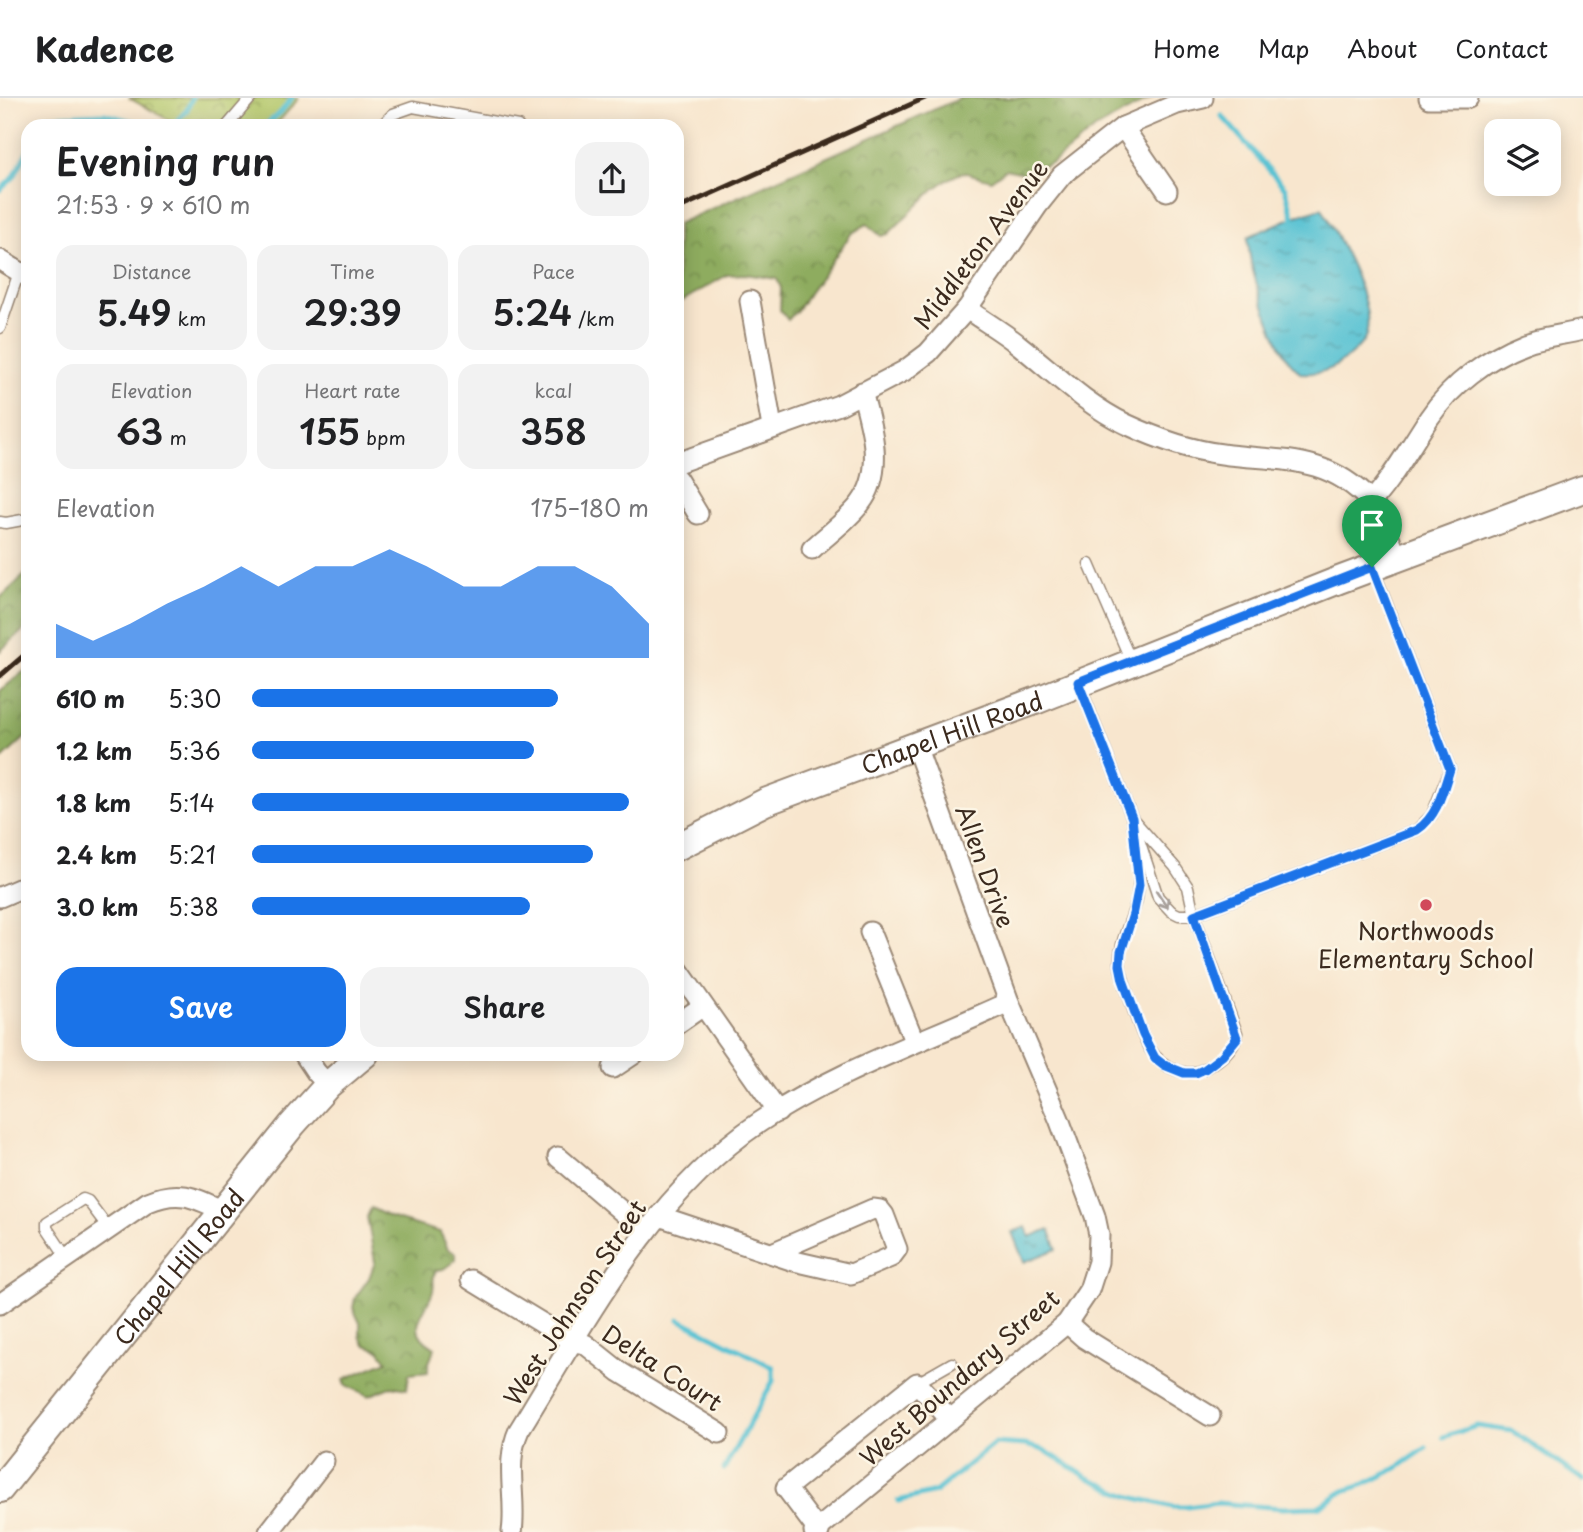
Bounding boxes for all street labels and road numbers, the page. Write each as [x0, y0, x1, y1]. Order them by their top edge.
street label: Middleton Avenue [904, 152, 1056, 336]
street label: Chapel Hill Road [855, 682, 1048, 783]
street label: Allen Drive [947, 800, 1025, 932]
street label: Chapel Hill Road [104, 1181, 252, 1353]
street label: West Johnson Street [494, 1192, 654, 1412]
street label: West Boundary Street [851, 1280, 1067, 1474]
street label: Delta Court [596, 1315, 730, 1419]

